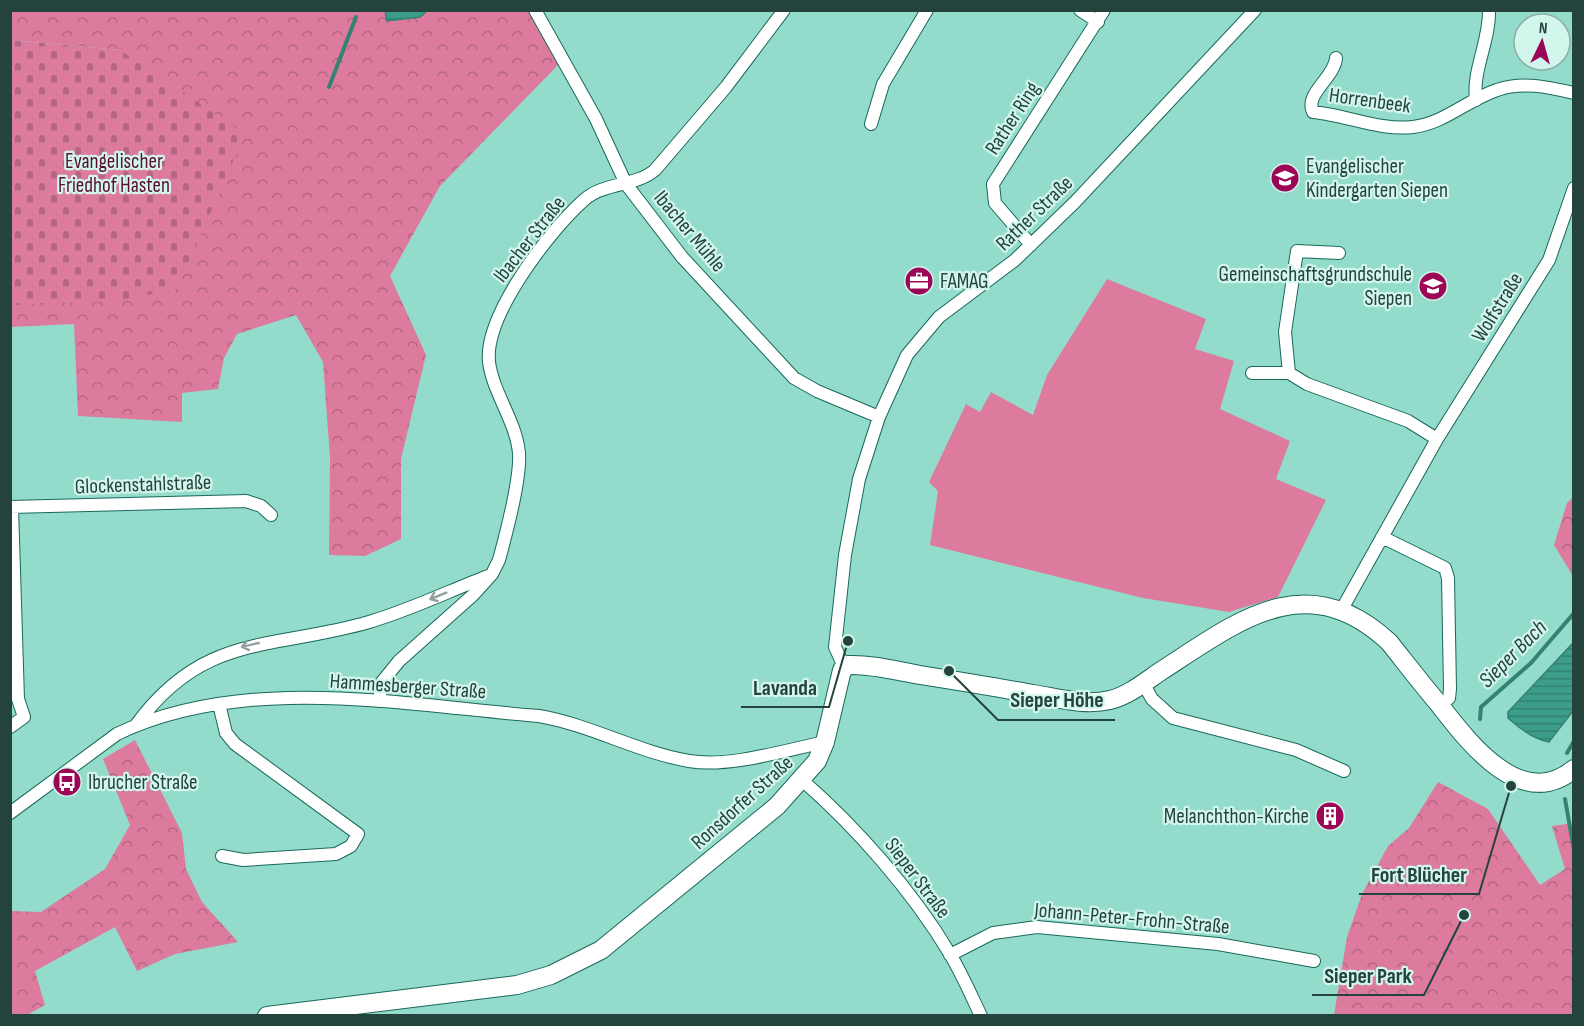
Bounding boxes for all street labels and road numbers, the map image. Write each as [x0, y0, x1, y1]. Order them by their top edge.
street label: Rather Ring [980, 77, 1045, 159]
street label: Horrenbeek [1328, 82, 1412, 119]
street label: Rather Straße [991, 171, 1078, 256]
street label: Ibacher Mühle [648, 185, 731, 277]
street label: Ibacher Straße [488, 191, 571, 287]
street label: Wolfstraße [1466, 268, 1528, 347]
street label: Glockenstahlstraße [74, 470, 212, 499]
street label: Hammesberger Straße [329, 669, 487, 704]
street label: Ronsdorfer Straße [686, 750, 798, 855]
street label: Sieper Straße [879, 833, 956, 923]
street label: Johann-Peter-Frohn-Straße [1032, 897, 1231, 939]

